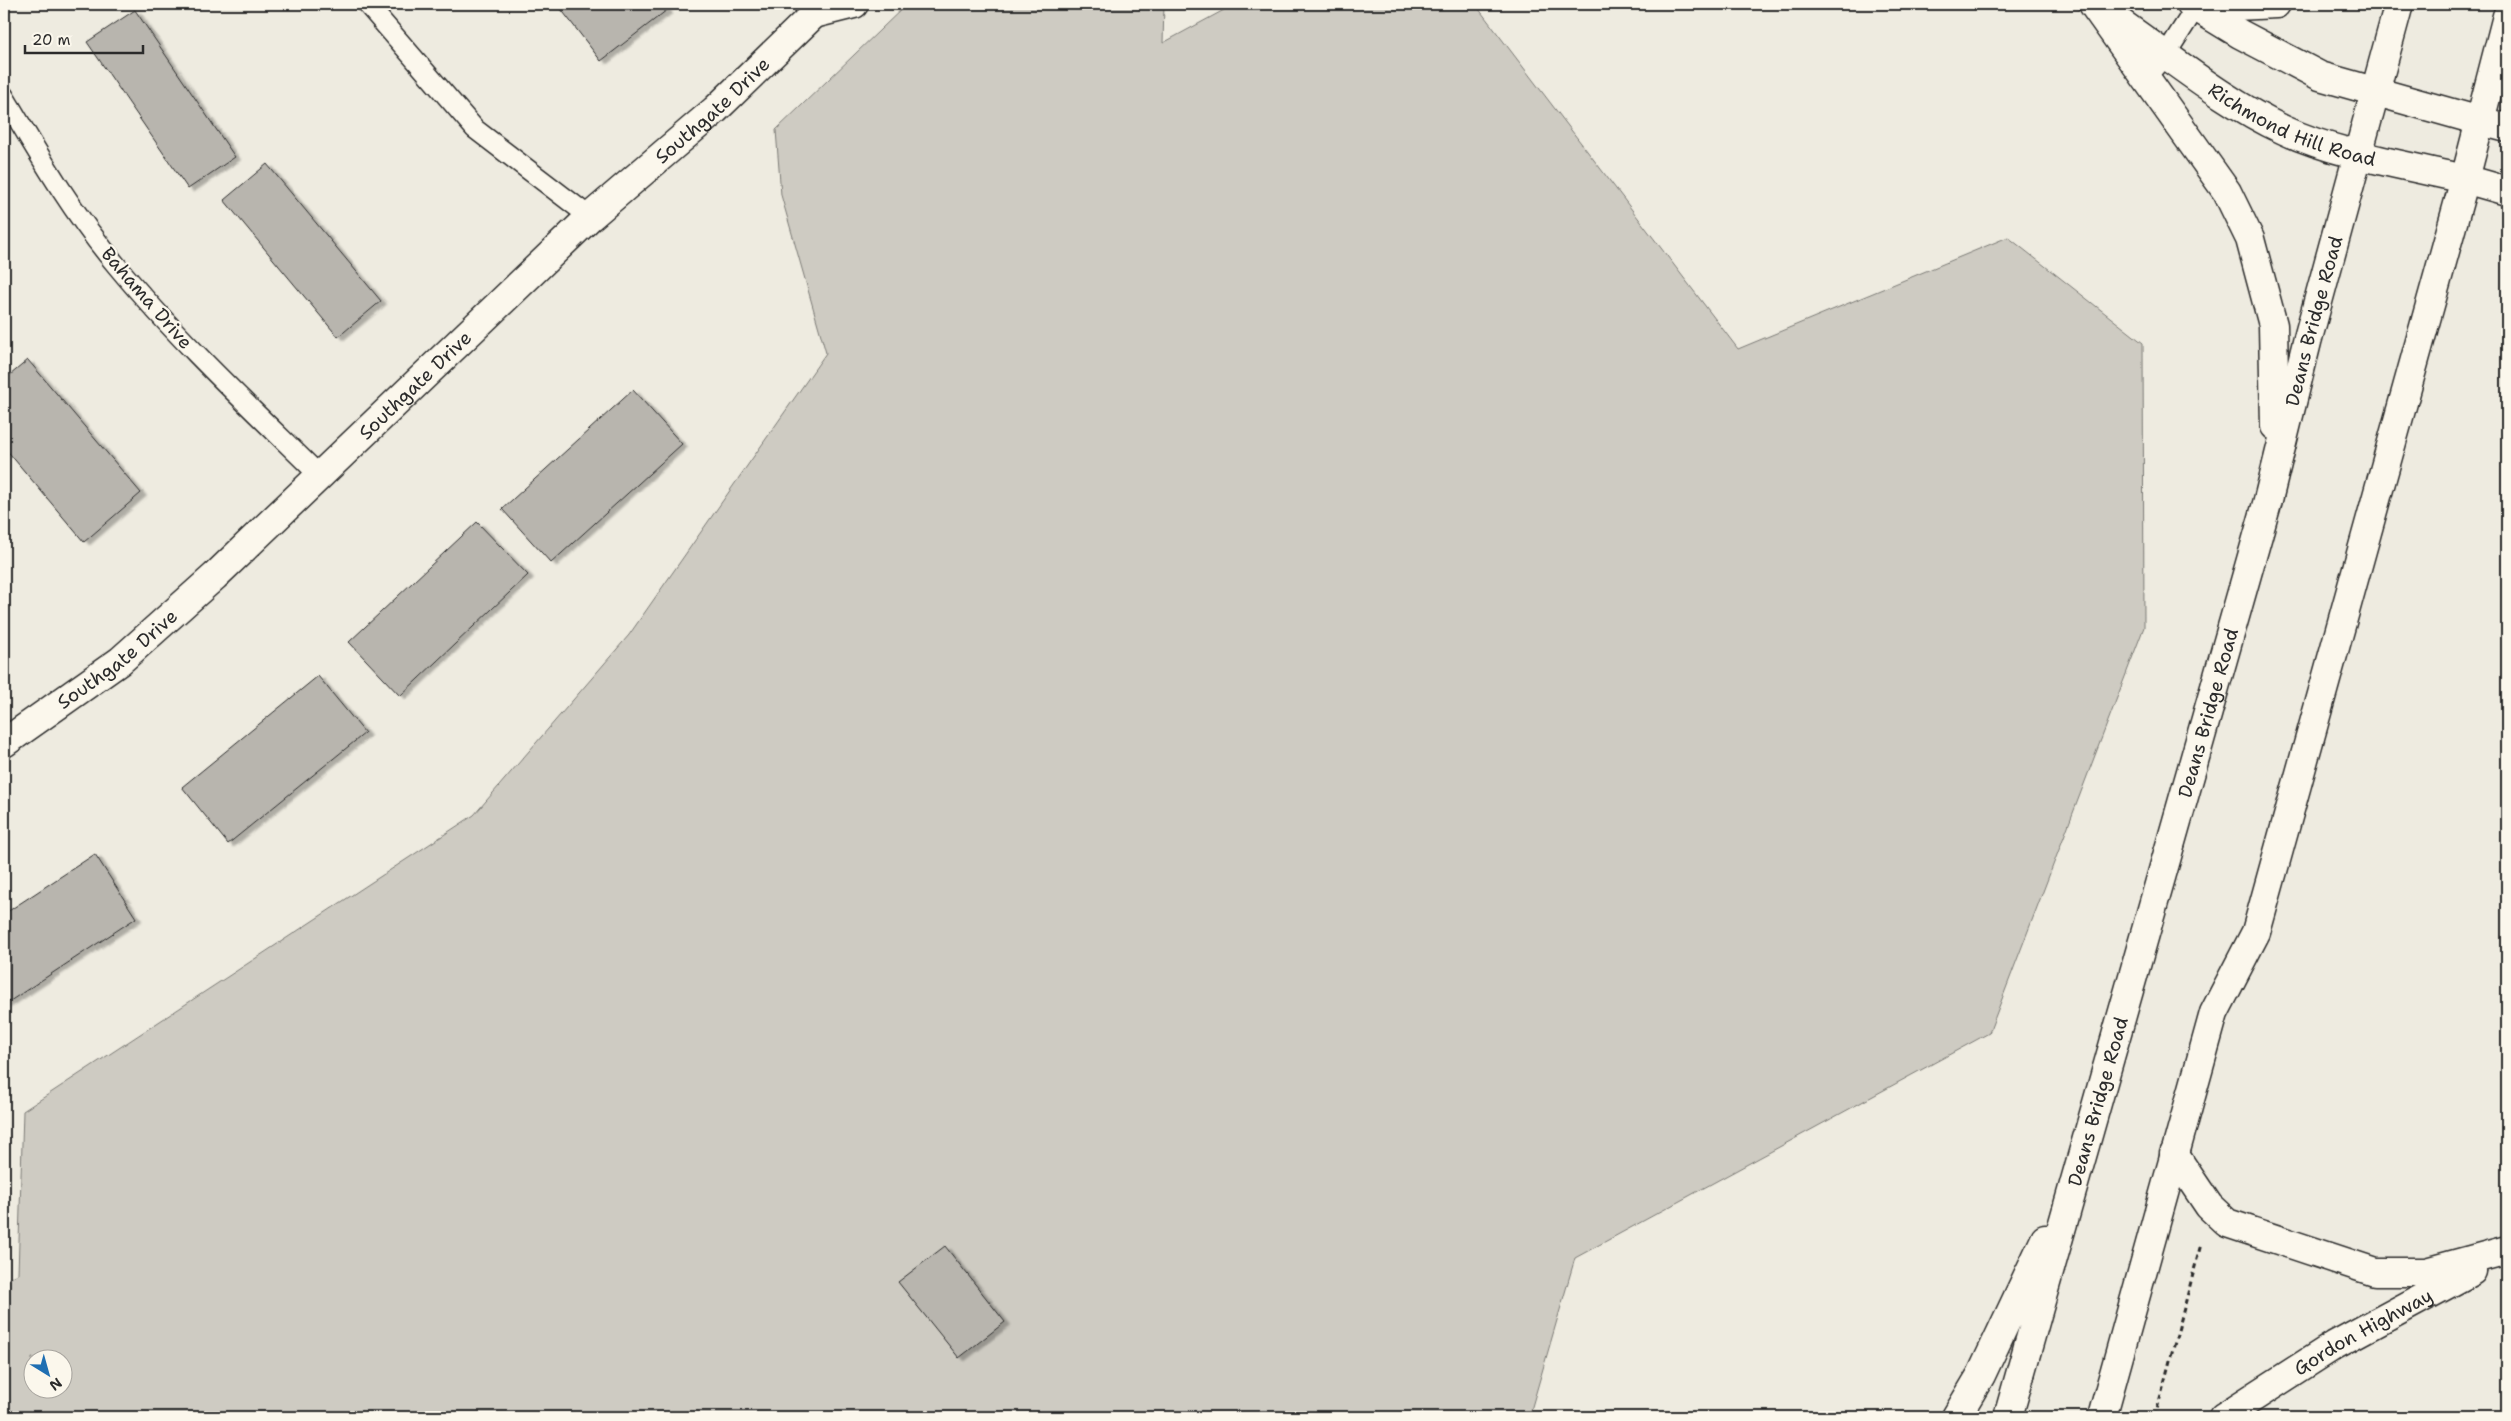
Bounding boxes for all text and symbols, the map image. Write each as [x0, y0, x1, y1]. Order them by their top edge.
scale bar [25, 22, 142, 54]
text: 20 m [32, 30, 71, 50]
street label: Southgate Drive [649, 51, 775, 169]
street label: Richmond Hill Road [2204, 77, 2379, 172]
street label: Deans Bridge Road [2279, 233, 2348, 409]
street label: Bahama Drive [96, 242, 198, 354]
street label: Southgate Drive [353, 325, 476, 445]
street label: Southgate Drive [52, 603, 182, 714]
street label: Deans Bridge Road [2172, 625, 2244, 800]
street label: Deans Bridge Road [2062, 1014, 2133, 1189]
street label: Gordon Highway [2289, 1282, 2437, 1381]
north arrow [22, 1348, 72, 1398]
text: N [46, 1374, 66, 1395]

